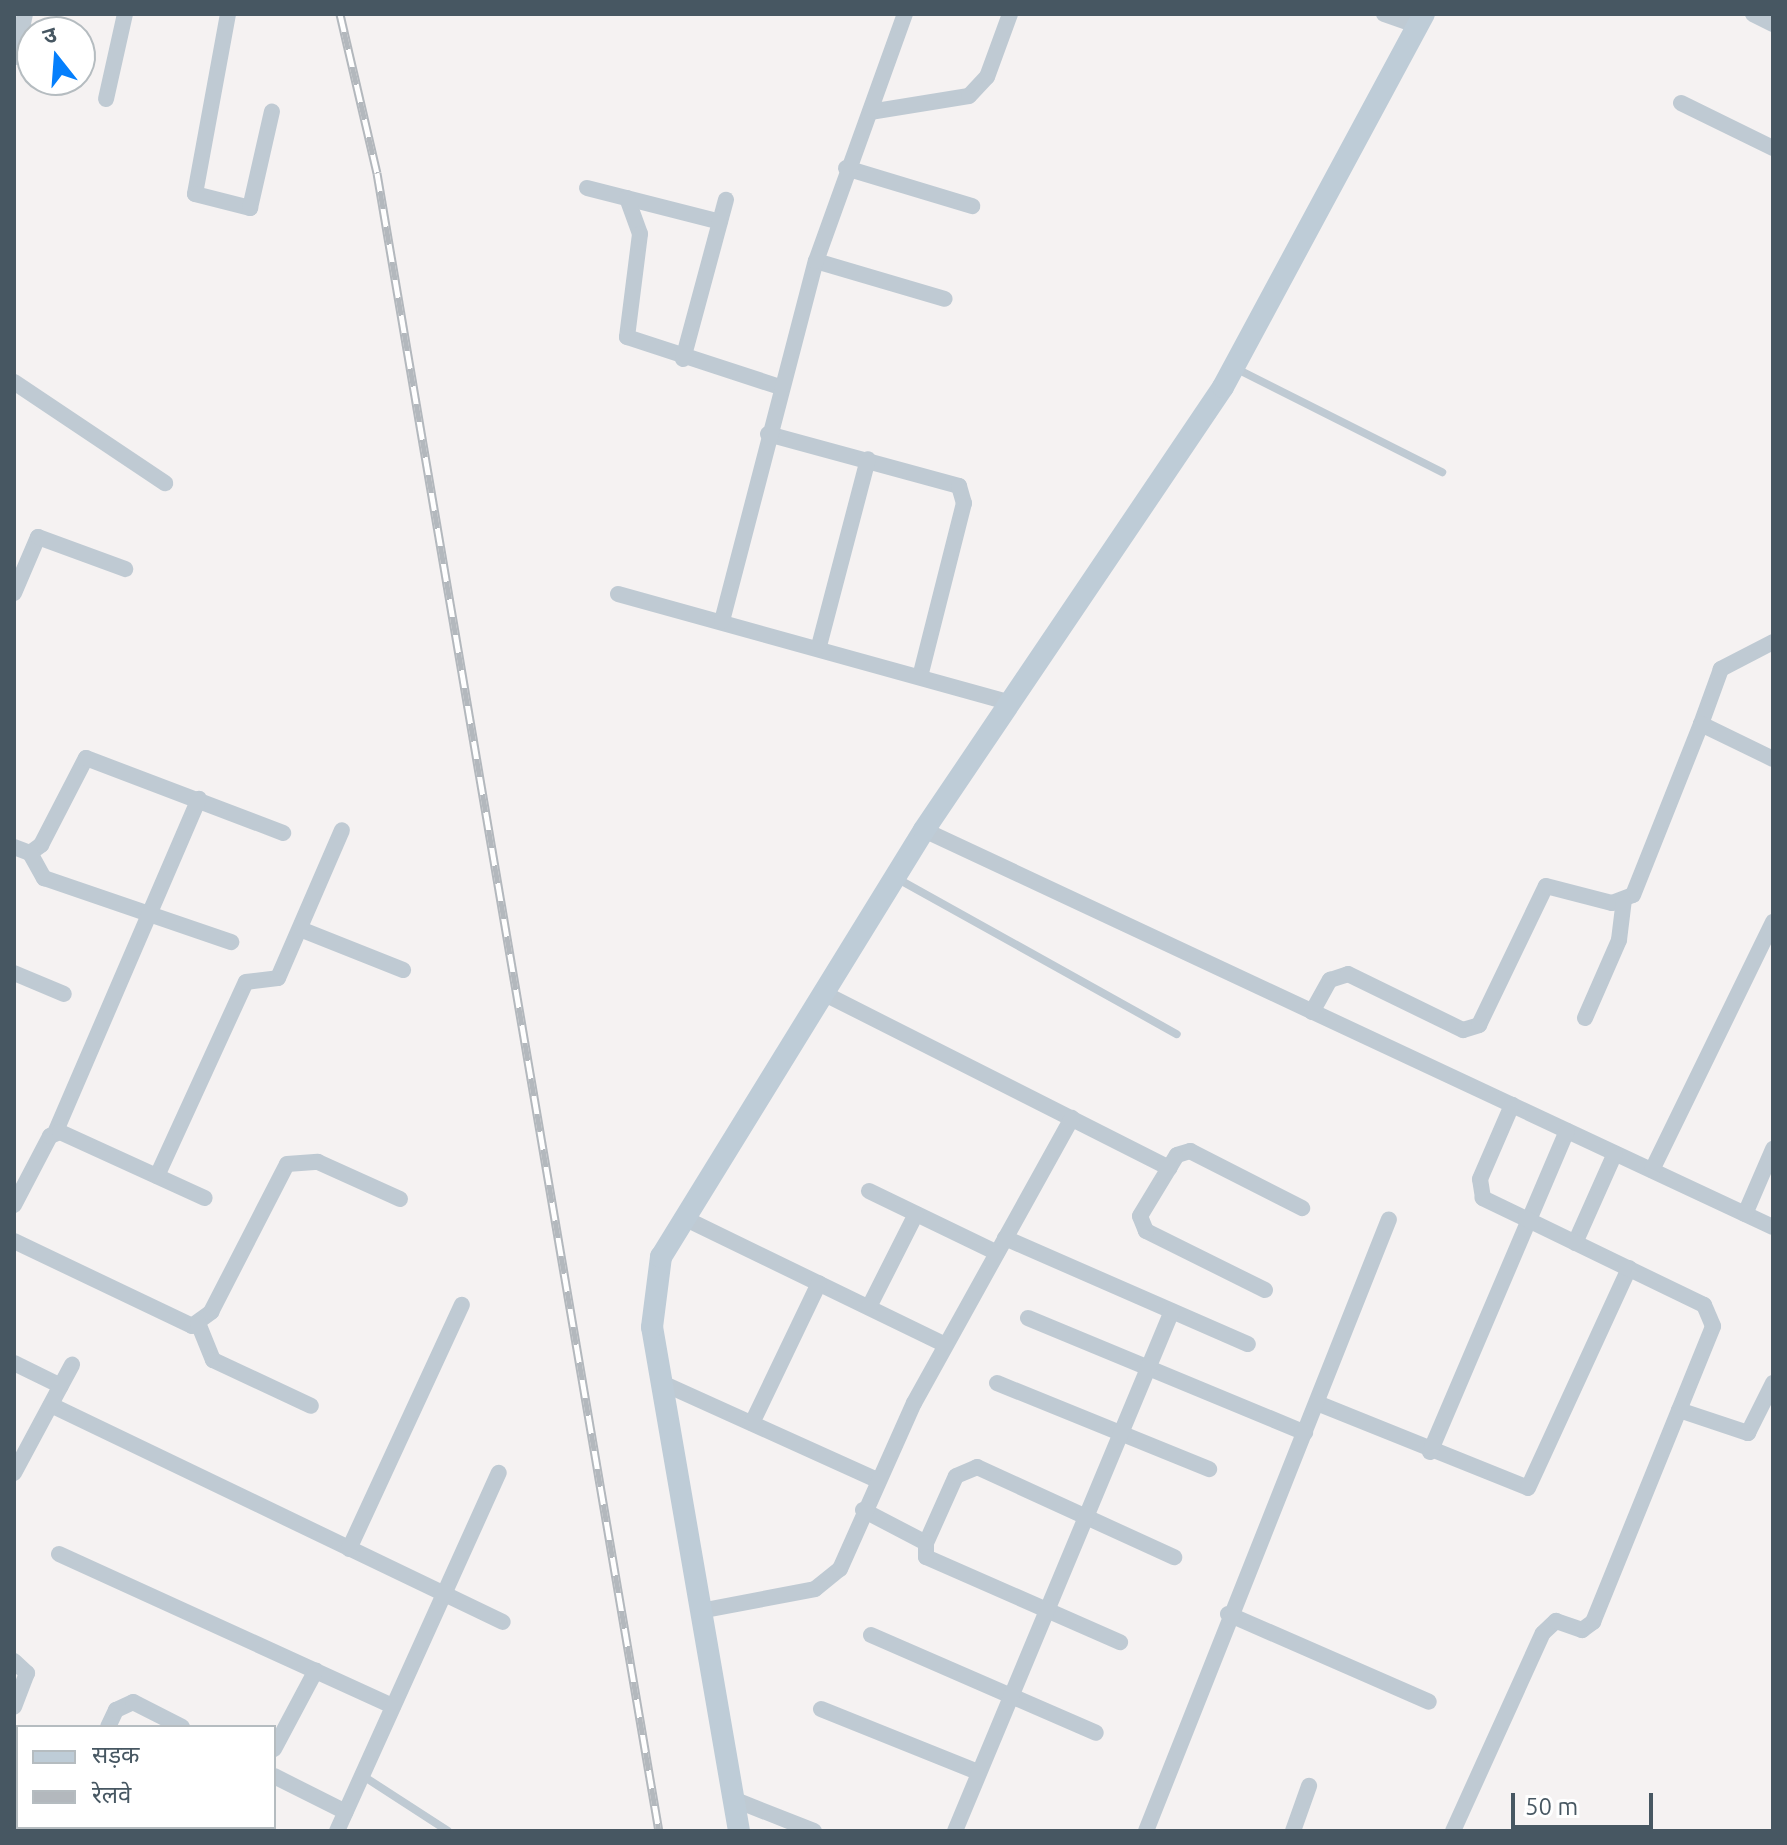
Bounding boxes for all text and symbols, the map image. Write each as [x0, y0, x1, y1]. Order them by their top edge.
north arrow [16, 16, 96, 96]
text: उ [40, 21, 59, 48]
legend [16, 1725, 276, 1829]
text: सड़क [92, 1741, 140, 1768]
scale bar [1515, 1777, 1657, 1827]
text: रेलवे [92, 1781, 131, 1808]
text: 50 m [1525, 1793, 1578, 1820]

